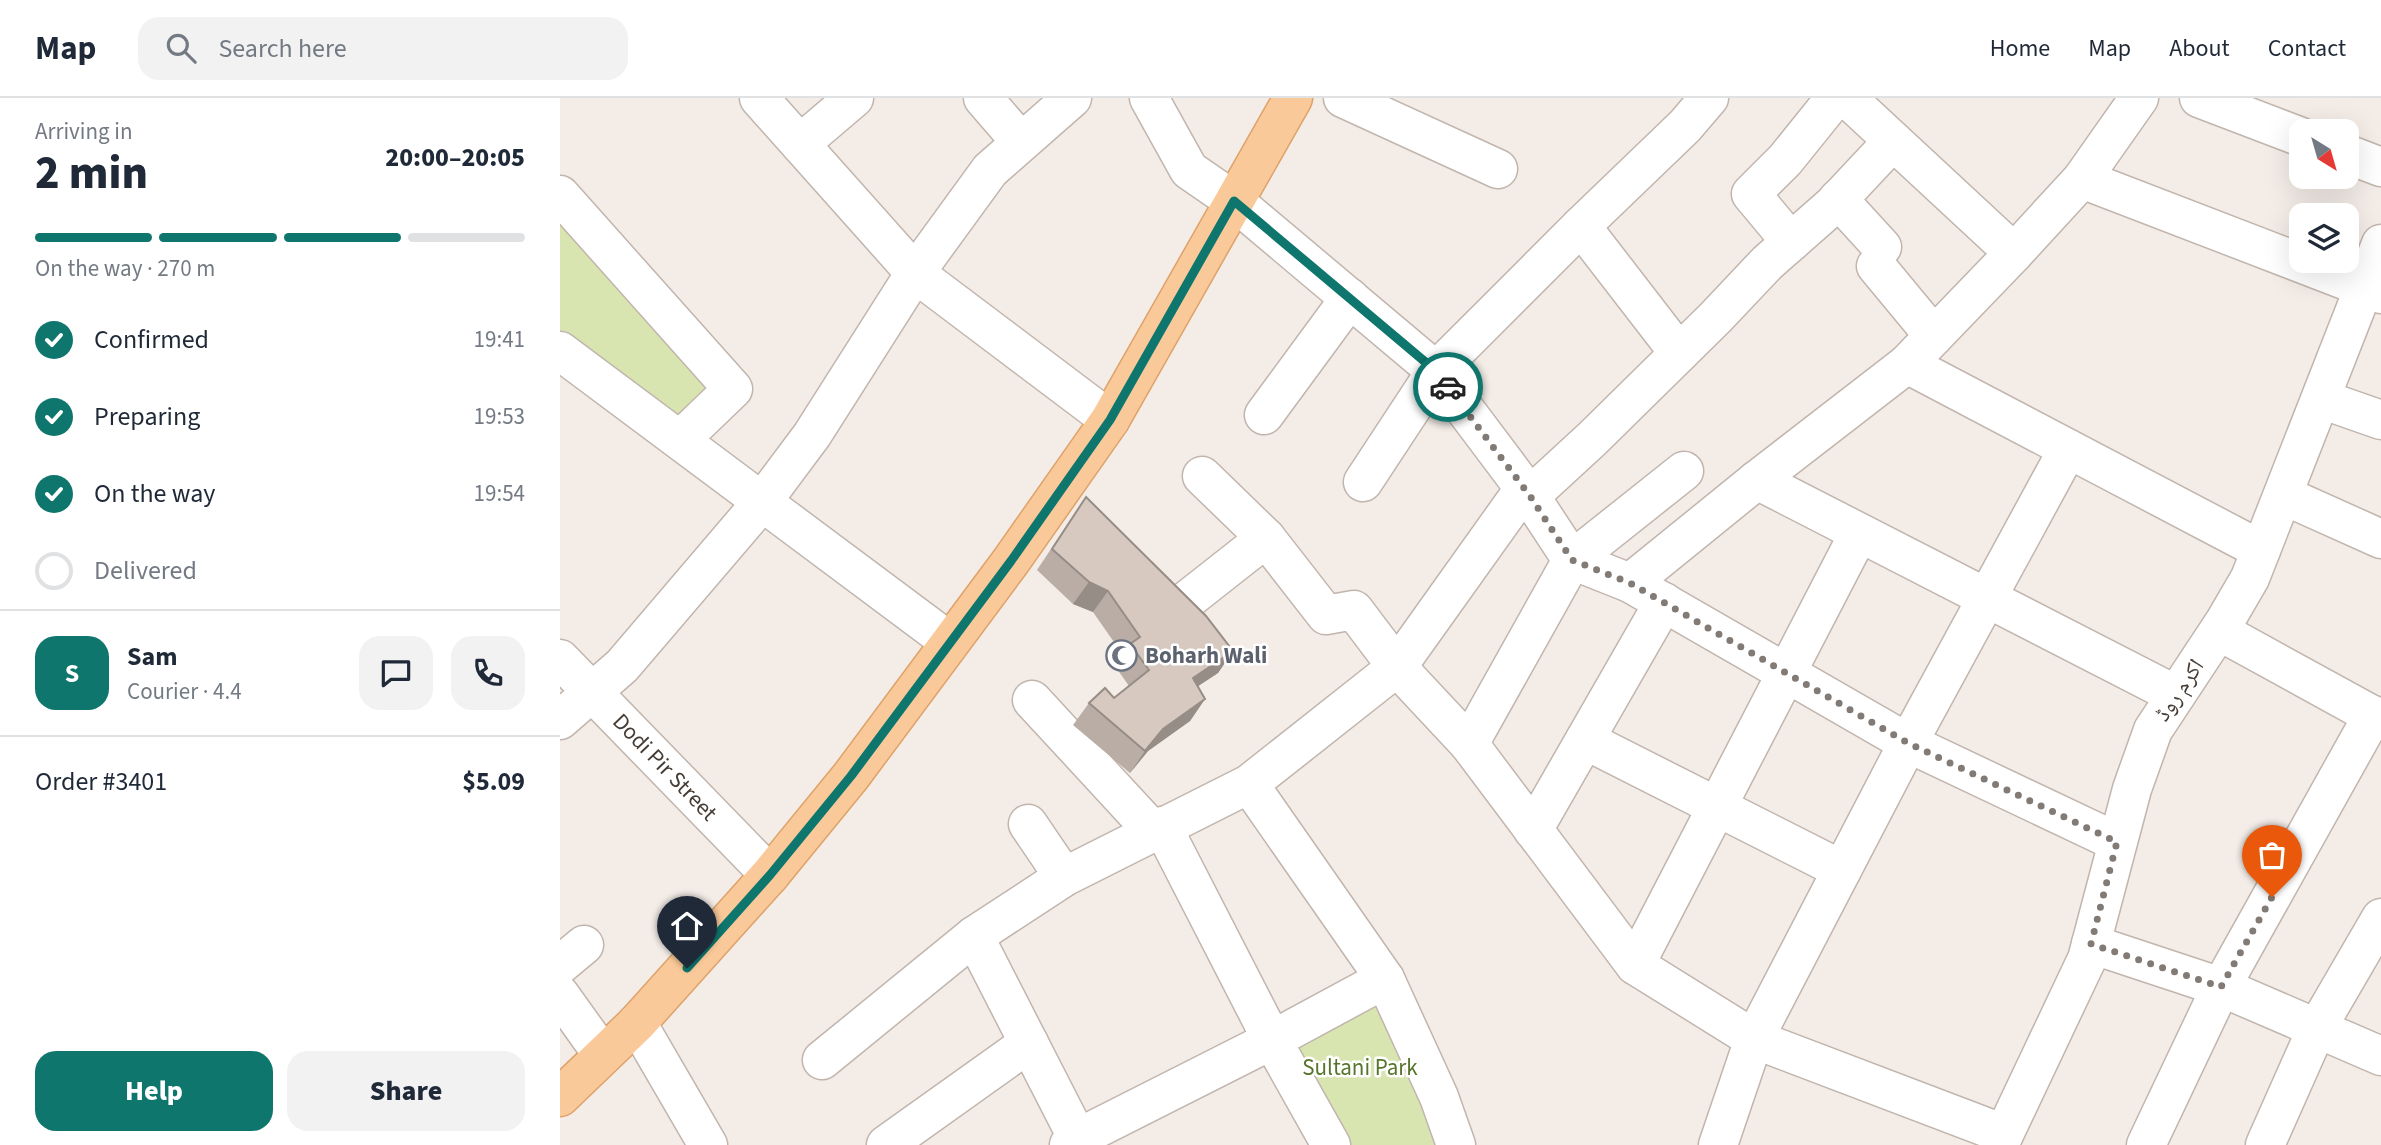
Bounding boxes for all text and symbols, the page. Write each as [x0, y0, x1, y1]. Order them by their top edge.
search box [138, 17, 628, 80]
text: Map [35, 25, 96, 72]
icon: search [162, 29, 200, 67]
text: Search here [218, 30, 347, 67]
text: Home [1990, 31, 2050, 66]
text: Map [2088, 31, 2131, 66]
text: About [2169, 31, 2230, 66]
text: Contact [2268, 31, 2346, 66]
text: Arriving in [35, 115, 133, 148]
north arrow [2289, 119, 2359, 189]
map controls [2289, 119, 2359, 273]
text: 20:00–20:05 [385, 139, 525, 176]
text: 2 min [35, 141, 148, 206]
button: layers [2289, 203, 2359, 273]
text: On the way · 270 m [35, 252, 215, 285]
icon: check [35, 321, 73, 359]
text: Confirmed [94, 321, 209, 358]
text: 19:41 [474, 323, 525, 356]
courier [1413, 352, 1483, 422]
icon: car [1429, 368, 1467, 406]
icon: check [35, 398, 73, 436]
text: Preparing [94, 398, 200, 435]
text: 19:53 [474, 400, 525, 433]
icon: check [35, 475, 73, 513]
text: On the way [94, 475, 215, 512]
text: 19:54 [474, 477, 525, 510]
text: Delivered [94, 552, 197, 589]
button: chat [359, 636, 433, 710]
button: phone [451, 636, 525, 710]
text: Sam [127, 638, 177, 675]
mosque icon: Boharh Wali [1105, 638, 1139, 672]
place label: Boharh Wali [1145, 639, 1267, 672]
street label: اکرم روڈ [2146, 652, 2212, 728]
text: S [65, 655, 79, 692]
text: Courier · 4.4 [127, 675, 242, 708]
street label: Dodi Pir Street [605, 706, 725, 828]
text: Order #3401 [35, 763, 167, 800]
text: $5.09 [462, 763, 525, 800]
pin [2242, 825, 2302, 897]
icon: bag [2253, 836, 2291, 874]
pin [657, 896, 717, 968]
icon: home [668, 907, 706, 945]
button: Help [35, 1051, 273, 1131]
button: Share [287, 1051, 525, 1131]
park label: Sultani Park [1302, 1051, 1418, 1084]

